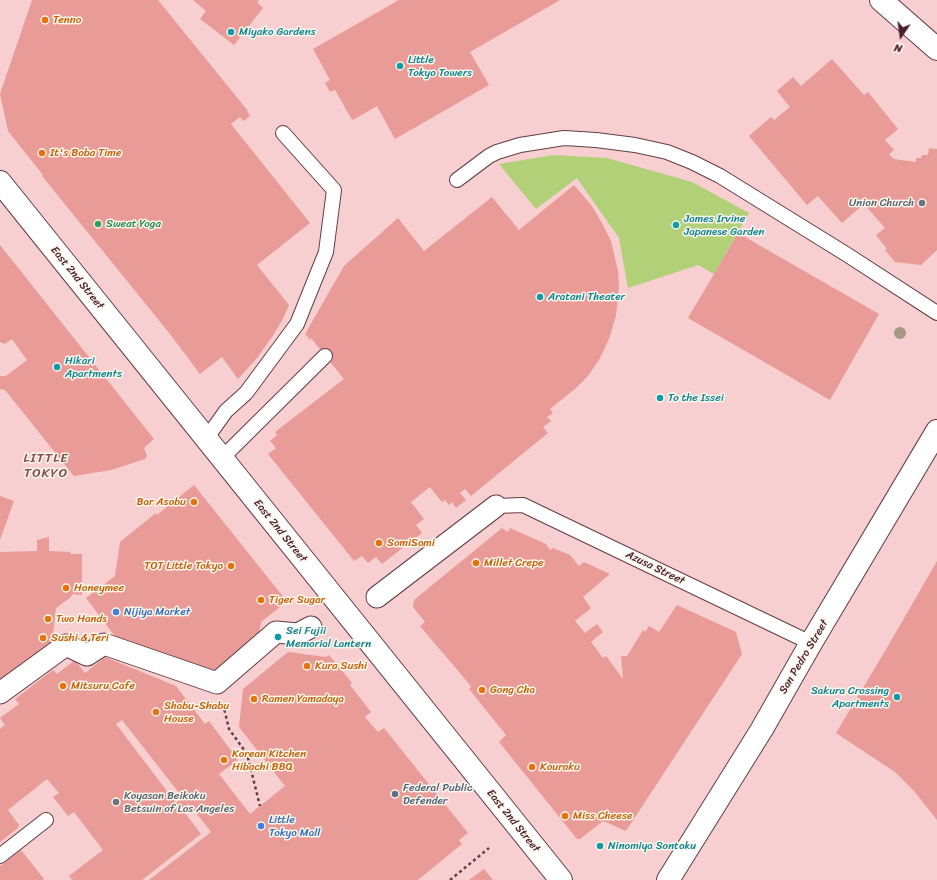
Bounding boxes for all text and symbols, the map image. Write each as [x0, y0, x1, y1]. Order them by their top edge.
place label: Tenno [53, 13, 81, 27]
marker: Tenno [40, 15, 50, 25]
north arrow [881, 16, 921, 56]
place label: Miyako Gardens [239, 25, 316, 39]
marker: Miyako Gardens [226, 27, 236, 37]
text: N [892, 38, 904, 58]
place label: Little Tokyo Towers [408, 53, 472, 79]
marker: Little Tokyo Towers [395, 61, 405, 71]
place label: It's Boba Time [50, 146, 121, 160]
marker: It's Boba Time [37, 148, 47, 158]
place label: Union Church [849, 196, 914, 210]
marker: Union Church [917, 198, 927, 208]
place label: James Irvine Japanese Garden [684, 212, 765, 238]
place label: Sweat Yoga [106, 217, 161, 231]
marker: Sweat Yoga [93, 219, 103, 229]
marker: James Irvine Japanese Garden [671, 220, 681, 230]
street label: East 2nd Street [48, 244, 106, 312]
place label: Aratani Theater [548, 290, 625, 304]
marker: Aratani Theater [535, 292, 545, 302]
place label: Hikari Apartments [65, 354, 122, 380]
marker: Hikari Apartments [52, 362, 62, 372]
place label: To the Issei [668, 391, 724, 405]
marker: To the Issei [655, 393, 665, 403]
district label: LITTLE TOKYO [24, 451, 68, 482]
place label: Bar Asobu [137, 495, 186, 509]
marker: Bar Asobu [189, 497, 199, 507]
street label: East 2nd Street [251, 497, 309, 565]
place label: SomiSomi [387, 536, 435, 550]
marker: SomiSomi [374, 538, 384, 548]
street label: Azusa Street [623, 548, 687, 588]
place label: Millet Crepe [484, 556, 544, 570]
marker: Millet Crepe [471, 558, 481, 568]
place label: TOT Little Tokyo [144, 559, 223, 573]
marker: TOT Little Tokyo [226, 561, 236, 571]
place label: Honeymee [74, 581, 124, 595]
marker: Honeymee [61, 583, 71, 593]
place label: Tiger Sugar [269, 593, 325, 607]
marker: Tiger Sugar [256, 595, 266, 605]
place label: Nijiya Market [124, 605, 190, 619]
marker: Nijiya Market [111, 607, 121, 617]
place label: Two Hands [56, 612, 107, 626]
marker: Two Hands [43, 614, 53, 624]
street label: San Pedro Street [777, 617, 831, 697]
place label: Sei Fujii Memorial Lantern [286, 624, 371, 650]
place label: Sushi & Teri [51, 631, 109, 645]
marker: Sei Fujii Memorial Lantern [273, 632, 283, 642]
marker: Sushi & Teri [38, 633, 48, 643]
place label: Kura Sushi [315, 659, 367, 673]
marker: Kura Sushi [302, 661, 312, 671]
place label: Mitsuru Cafe [71, 679, 135, 693]
marker: Mitsuru Cafe [58, 681, 68, 691]
place label: Gong Cha [490, 683, 535, 697]
place label: Sakura Crossing Apartments [811, 684, 889, 710]
marker: Gong Cha [477, 685, 487, 695]
place label: Ramen Yamadaya [262, 692, 344, 706]
marker: Sakura Crossing Apartments [892, 692, 902, 702]
marker: Ramen Yamadaya [249, 694, 259, 704]
place label: Shabu-Shabu House [164, 699, 229, 725]
marker: Shabu-Shabu House [151, 707, 161, 717]
place label: Korean Kitchen Hibachi BBQ [232, 747, 306, 773]
marker: Korean Kitchen Hibachi BBQ [219, 755, 229, 765]
place label: Kouraku [540, 760, 580, 774]
marker: Kouraku [527, 762, 537, 772]
place label: Federal Public Defender [403, 781, 472, 807]
street label: East 2nd Street [484, 787, 542, 855]
place label: Koyasan Beikoku Betsuin of Los Angeles [124, 789, 234, 815]
marker: Federal Public Defender [390, 789, 400, 799]
marker: Koyasan Beikoku Betsuin of Los Angeles [111, 797, 121, 807]
place label: Miss Cheese [573, 809, 632, 823]
marker: Miss Cheese [560, 811, 570, 821]
place label: Little Tokyo Mall [269, 813, 320, 839]
marker: Little Tokyo Mall [256, 821, 266, 831]
place label: Ninomiya Sontoku [608, 839, 696, 853]
marker: Ninomiya Sontoku [595, 841, 605, 851]

